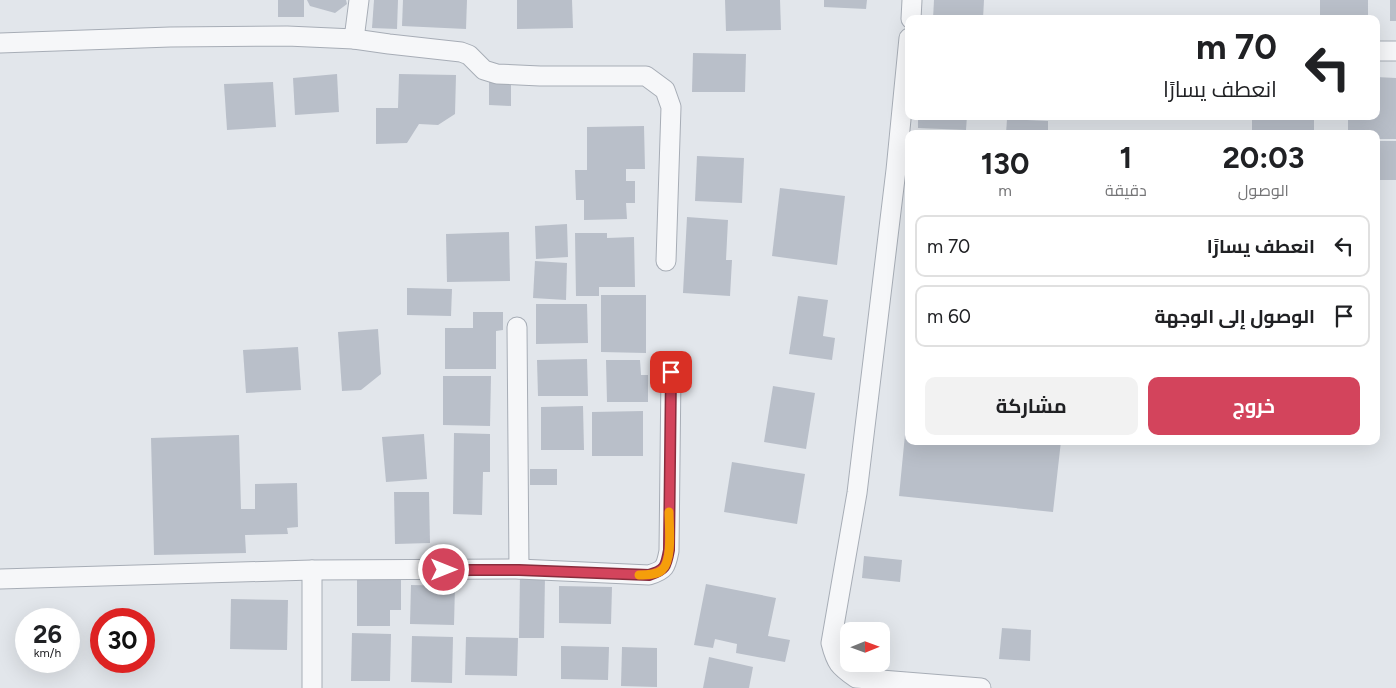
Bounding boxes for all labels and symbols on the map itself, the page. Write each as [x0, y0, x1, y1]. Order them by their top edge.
pin [650, 351, 692, 393]
position arrow [417, 543, 469, 595]
speed limit sign: 30 [90, 608, 155, 673]
north arrow [840, 622, 890, 672]

